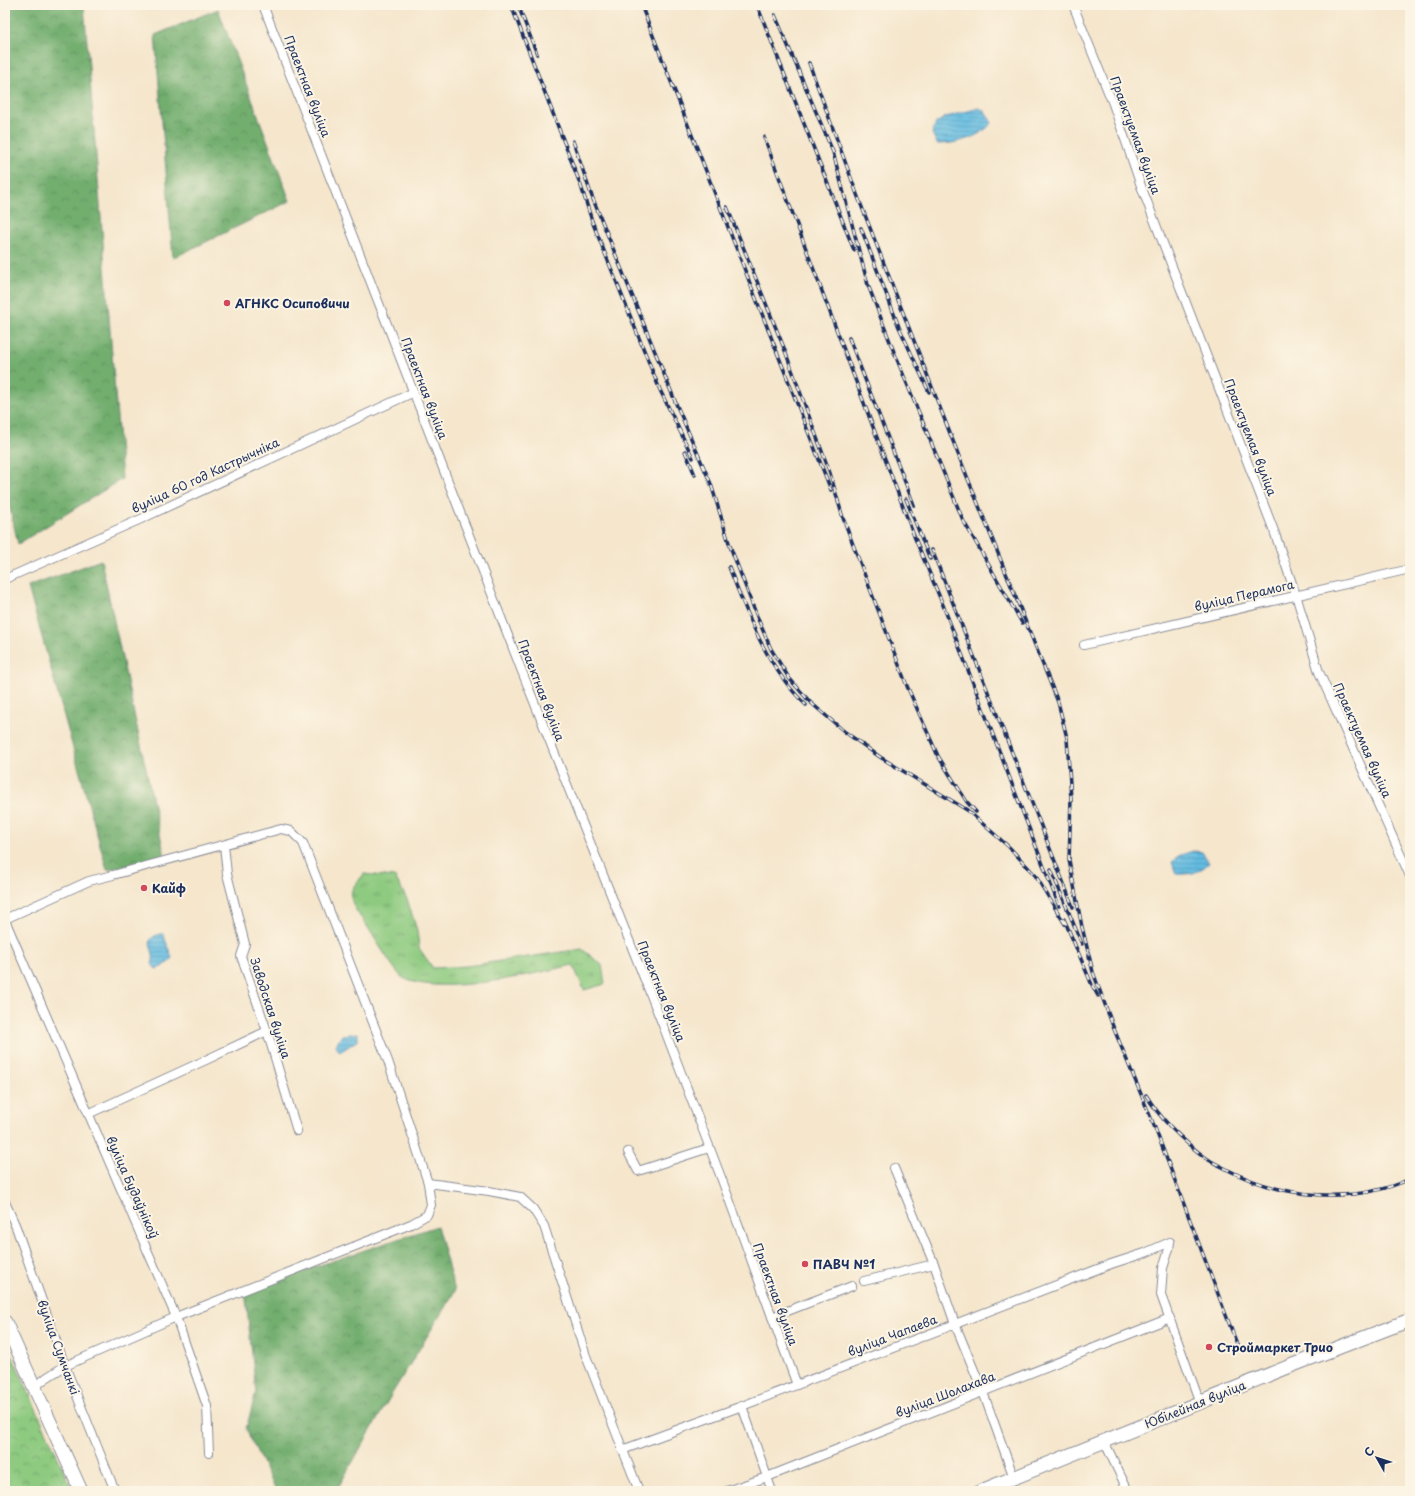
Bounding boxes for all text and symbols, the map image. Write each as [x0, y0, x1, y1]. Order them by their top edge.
street label: Праектная вуліца [280, 32, 336, 140]
street label: Праектуемая вуліца [1106, 73, 1166, 197]
place label: АГНКС Осиповичи [234, 294, 350, 312]
marker: АГНКС Осиповичи [222, 298, 232, 308]
street label: Праектная вуліца [397, 334, 453, 442]
street label: Праектуемая вуліца [1220, 376, 1282, 499]
street label: вуліца 60 год Кастрычніка [128, 433, 282, 517]
street label: вуліца Перамога [1192, 575, 1296, 615]
street label: Праектная вуліца [514, 636, 570, 744]
street label: Праектуемая вуліца [1329, 679, 1397, 801]
place label: Кайф [152, 879, 186, 897]
marker: Кайф [139, 883, 149, 893]
street label: Праектная вуліца [633, 938, 691, 1045]
street label: Заводская вуліца [246, 955, 296, 1061]
street label: вуліца Будаўнікоў [102, 1133, 164, 1241]
street label: Праектная вуліца [749, 1240, 803, 1348]
place label: ПАВЧ №1 [813, 1255, 875, 1273]
marker: ПАВЧ №1 [800, 1259, 810, 1269]
street label: вуліца Сумчанкі [33, 1297, 85, 1397]
street label: вуліца Чапаева [845, 1309, 940, 1360]
place label: Строймаркет Трио [1217, 1338, 1333, 1356]
marker: Строймаркет Трио [1204, 1342, 1214, 1352]
street label: вуліца Шолахава [893, 1367, 998, 1421]
street label: Юбілейная вуліца [1142, 1375, 1249, 1433]
north arrow [1357, 1438, 1397, 1478]
text: С [1360, 1443, 1378, 1460]

